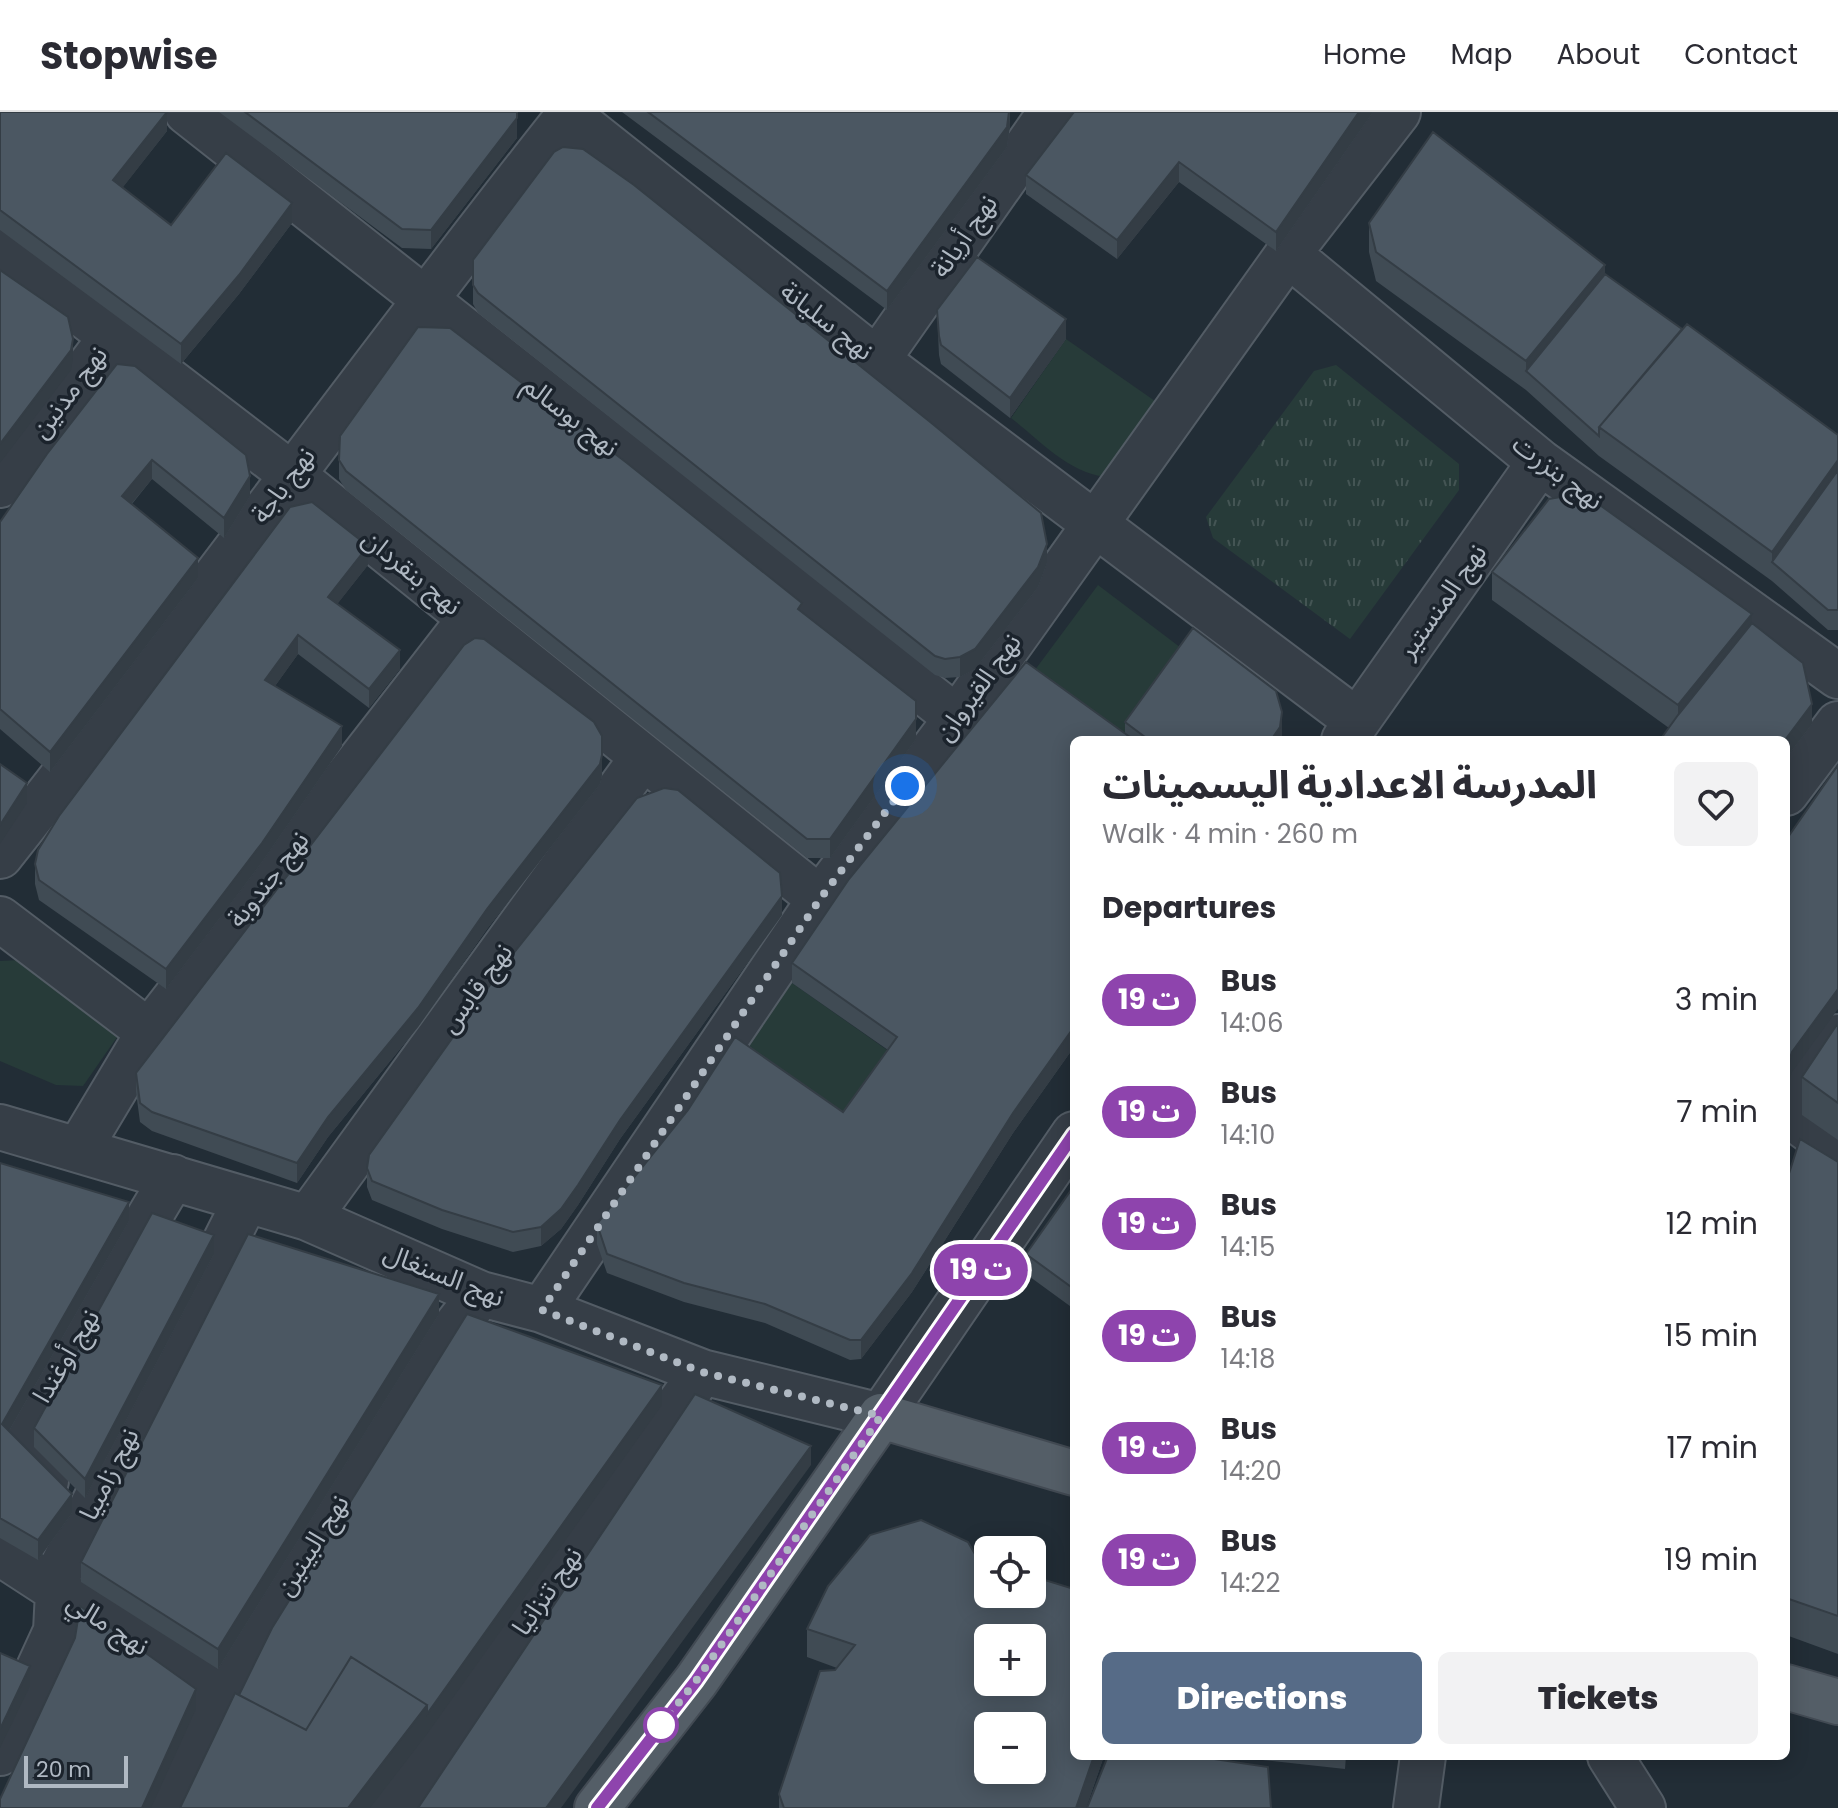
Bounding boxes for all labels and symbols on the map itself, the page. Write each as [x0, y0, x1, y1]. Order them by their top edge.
street label: نهج أريانة [922, 187, 1007, 286]
street label: نهج سليانة [772, 273, 881, 370]
street label: نهج مدنين [22, 338, 117, 447]
street label: نهج بوسالم [514, 367, 626, 466]
street label: نهج بنزرت [1504, 426, 1611, 520]
street label: نهج باجة [243, 440, 325, 532]
street label: نهج بنقردان [353, 521, 469, 625]
street label: نهج المنستير [1389, 536, 1496, 668]
street label: نهج القيروان [927, 626, 1031, 749]
your location [885, 766, 925, 806]
street label: نهج جندوبة [219, 823, 319, 936]
street label: نهج قابس [431, 936, 523, 1041]
street label: نهج السنغال [378, 1234, 510, 1317]
line badge: 19 ت [925, 1244, 1037, 1296]
street label: نهج أوغندا [24, 1302, 110, 1411]
street label: نهج زامبيا [71, 1422, 149, 1527]
street label: نهج البينين [267, 1487, 359, 1604]
street label: نهج تنزانيا [503, 1539, 592, 1644]
street label: نهج مالي [59, 1584, 156, 1666]
unlabelled marker [644, 1708, 678, 1742]
scale bar [24, 1752, 128, 1788]

